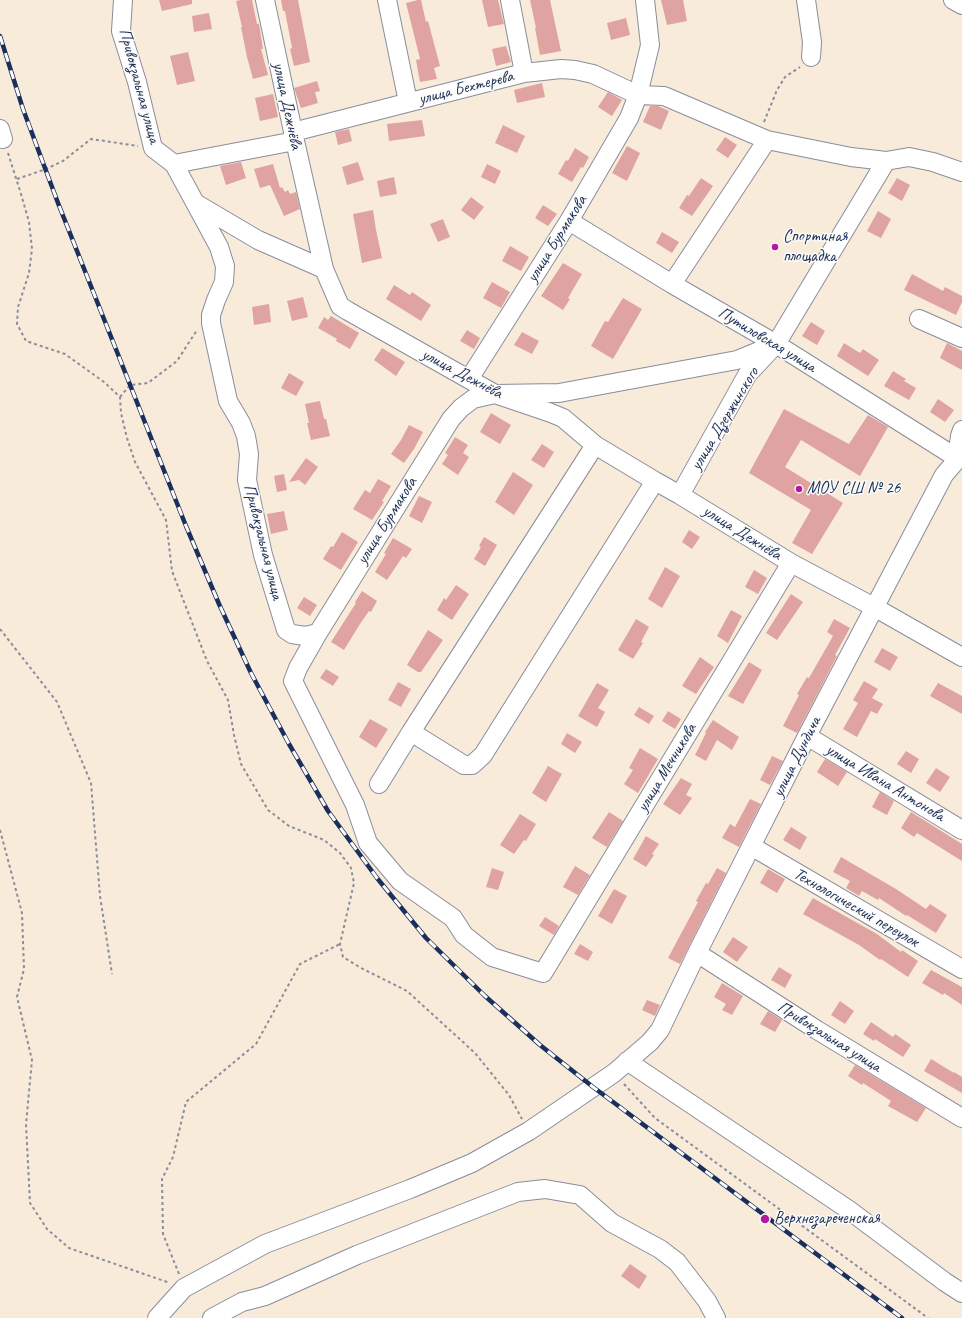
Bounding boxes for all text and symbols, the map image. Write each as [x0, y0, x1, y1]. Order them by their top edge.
street label: Привокзальная улица [114, 26, 164, 146]
street label: улица Дежнёва [268, 61, 306, 151]
street label: улица Бехтерева [416, 66, 516, 110]
street label: улица Бурмакова [522, 192, 592, 286]
place label: Спортиная площадка [783, 227, 847, 267]
marker: Спортиная площадка [770, 242, 780, 252]
street label: Путиловская улица [714, 303, 820, 377]
street label: улица Дежнёва [418, 344, 506, 404]
street label: улица Дзержинского [686, 364, 764, 474]
street label: улица Бурмакова [352, 474, 422, 568]
place label: МОУ СШ № 26 [807, 479, 900, 499]
street label: Привокзальная улица [239, 482, 287, 602]
marker: МОУ СШ № 26 [794, 484, 804, 494]
street label: улица Дежнёва [699, 501, 785, 565]
street label: улица Дундича [768, 713, 826, 801]
street label: улица Мечникова [633, 720, 701, 816]
street label: улица Ивана Антонова [822, 740, 948, 826]
street label: Технологический переулок [790, 864, 922, 952]
street label: Привокзальная улица [773, 997, 885, 1077]
place label: Верхнезареченская [774, 1209, 880, 1229]
marker: Верхнезареченская [759, 1213, 771, 1225]

